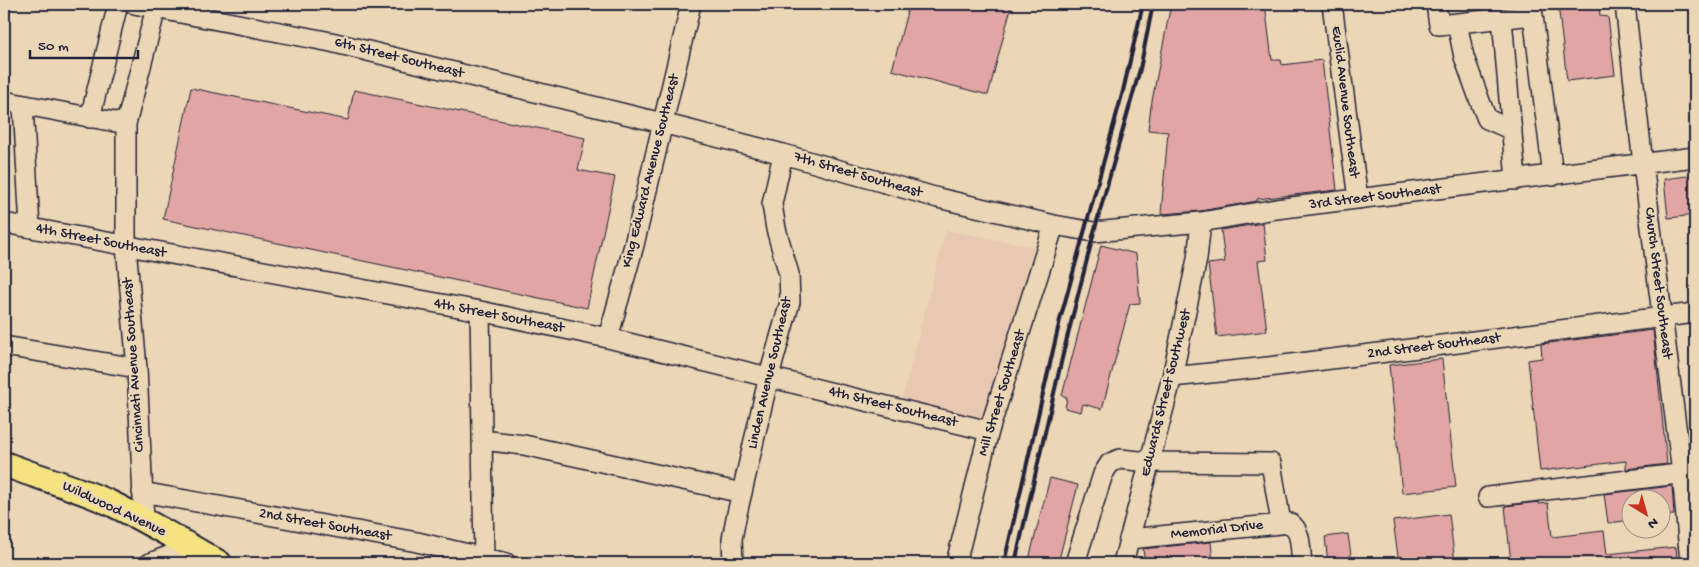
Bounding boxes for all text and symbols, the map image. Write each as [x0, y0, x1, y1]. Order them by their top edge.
street label: Euclid Avenue Southeast [1327, 25, 1363, 181]
scale bar [30, 28, 138, 60]
street label: 6th Street Southeast [333, 33, 467, 83]
text: 50 m [38, 38, 69, 56]
street label: King Edward Avenue Southeast [618, 71, 684, 270]
street label: 7th Street Southeast [791, 148, 926, 202]
street label: 3rd Street Southeast [1307, 180, 1444, 214]
street label: Church Street Southeast [1640, 206, 1676, 362]
street label: 4th Street Southeast [34, 220, 169, 263]
street label: Cincinnati Avenue Southeast [119, 275, 149, 453]
street label: Linden Avenue Southeast [744, 293, 797, 451]
street label: 4th Street Southeast [432, 295, 567, 338]
street label: Edwards Street Southwest [1136, 306, 1196, 479]
street label: Mill Street Southeast [974, 326, 1030, 458]
street label: 2nd Street Southeast [1366, 329, 1503, 363]
street label: 4th Street Southeast [827, 382, 961, 432]
street label: Wildwood Avenue [59, 477, 169, 541]
north arrow [1622, 490, 1672, 540]
street label: 2nd Street Southeast [257, 504, 394, 546]
text: N [1644, 513, 1661, 532]
street label: Memorial Drive [1170, 516, 1264, 544]

